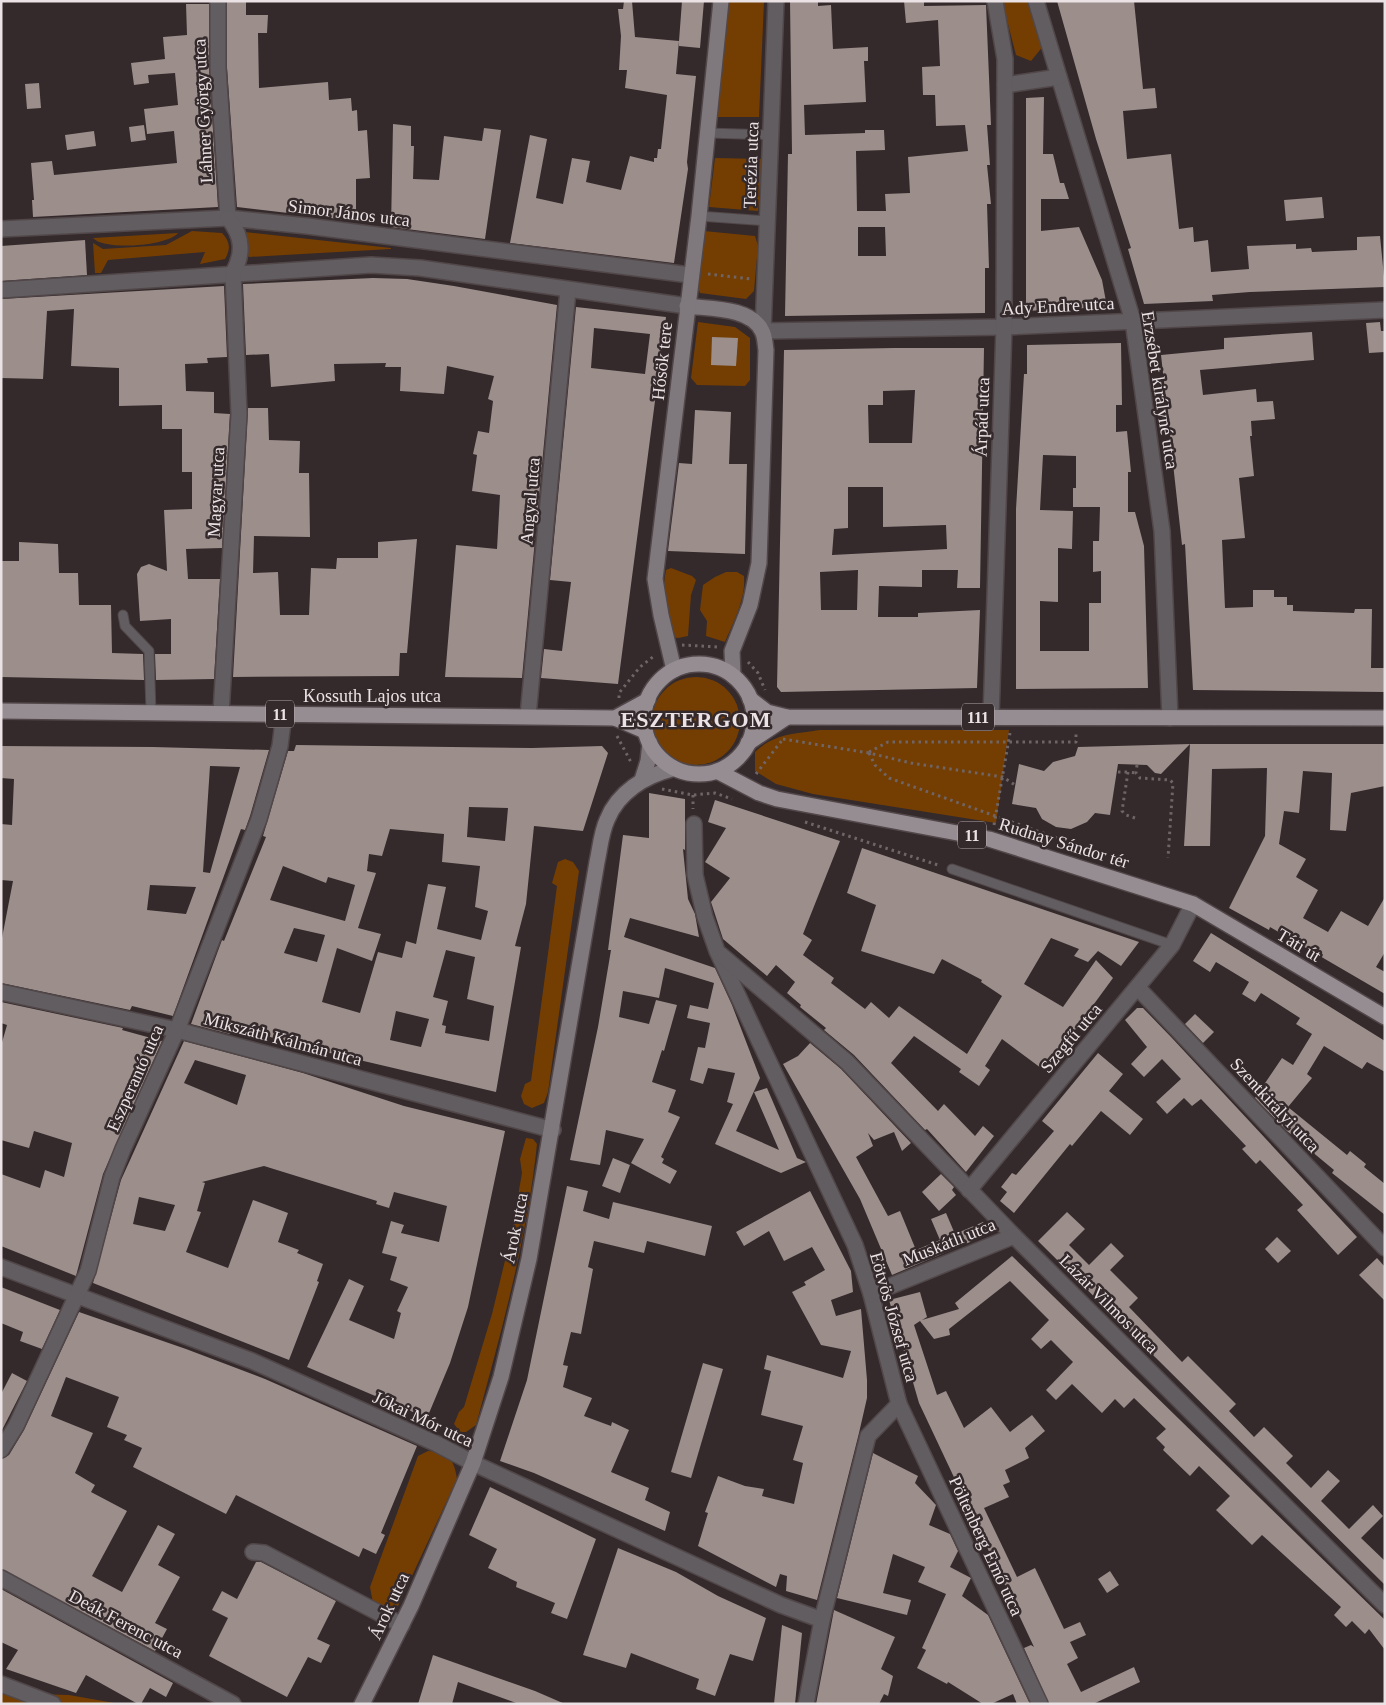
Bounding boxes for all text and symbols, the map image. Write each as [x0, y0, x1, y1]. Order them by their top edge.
street label: Láhner György utca [189, 38, 217, 184]
street label: Terézia utca [739, 121, 763, 209]
street label: Simor János utca [287, 196, 411, 230]
street label: Ady Endre utca [1001, 293, 1115, 319]
street label: Erzsébet királyné utca [1138, 309, 1182, 471]
street label: Hősök tere [648, 321, 676, 401]
street label: Árpád utca [970, 377, 993, 457]
street label: Magyar utca [204, 446, 228, 538]
street label: Angyal utca [516, 457, 544, 545]
street label: Kossuth Lajos utca [303, 686, 441, 706]
road number: 11 [266, 701, 294, 728]
road number: 111 [962, 704, 994, 730]
district label: ESZTERGOM [621, 707, 771, 732]
street label: Rudnay Sándor tér [997, 814, 1131, 872]
road number: 11 [958, 822, 986, 848]
street label: Táti út [1273, 924, 1325, 966]
street label: Szegfű utca [1036, 999, 1106, 1077]
street label: Mikszáth Kálmán utca [202, 1008, 364, 1070]
street label: Eszperantó utca [103, 1022, 167, 1134]
street label: Szentkirályi utca [1226, 1054, 1324, 1156]
street label: Árok utca [497, 1191, 532, 1265]
street label: Muskátli utca [900, 1214, 998, 1270]
street label: Eötvös József utca [866, 1250, 922, 1384]
street label: Lázár Vilmos utca [1055, 1250, 1163, 1358]
street label: Jókai Mór utca [370, 1387, 476, 1451]
street label: Pöltenberg Ernő utca [945, 1473, 1027, 1619]
street label: Árok utca [364, 1569, 413, 1643]
street label: Deák Ferenc utca [66, 1586, 186, 1662]

